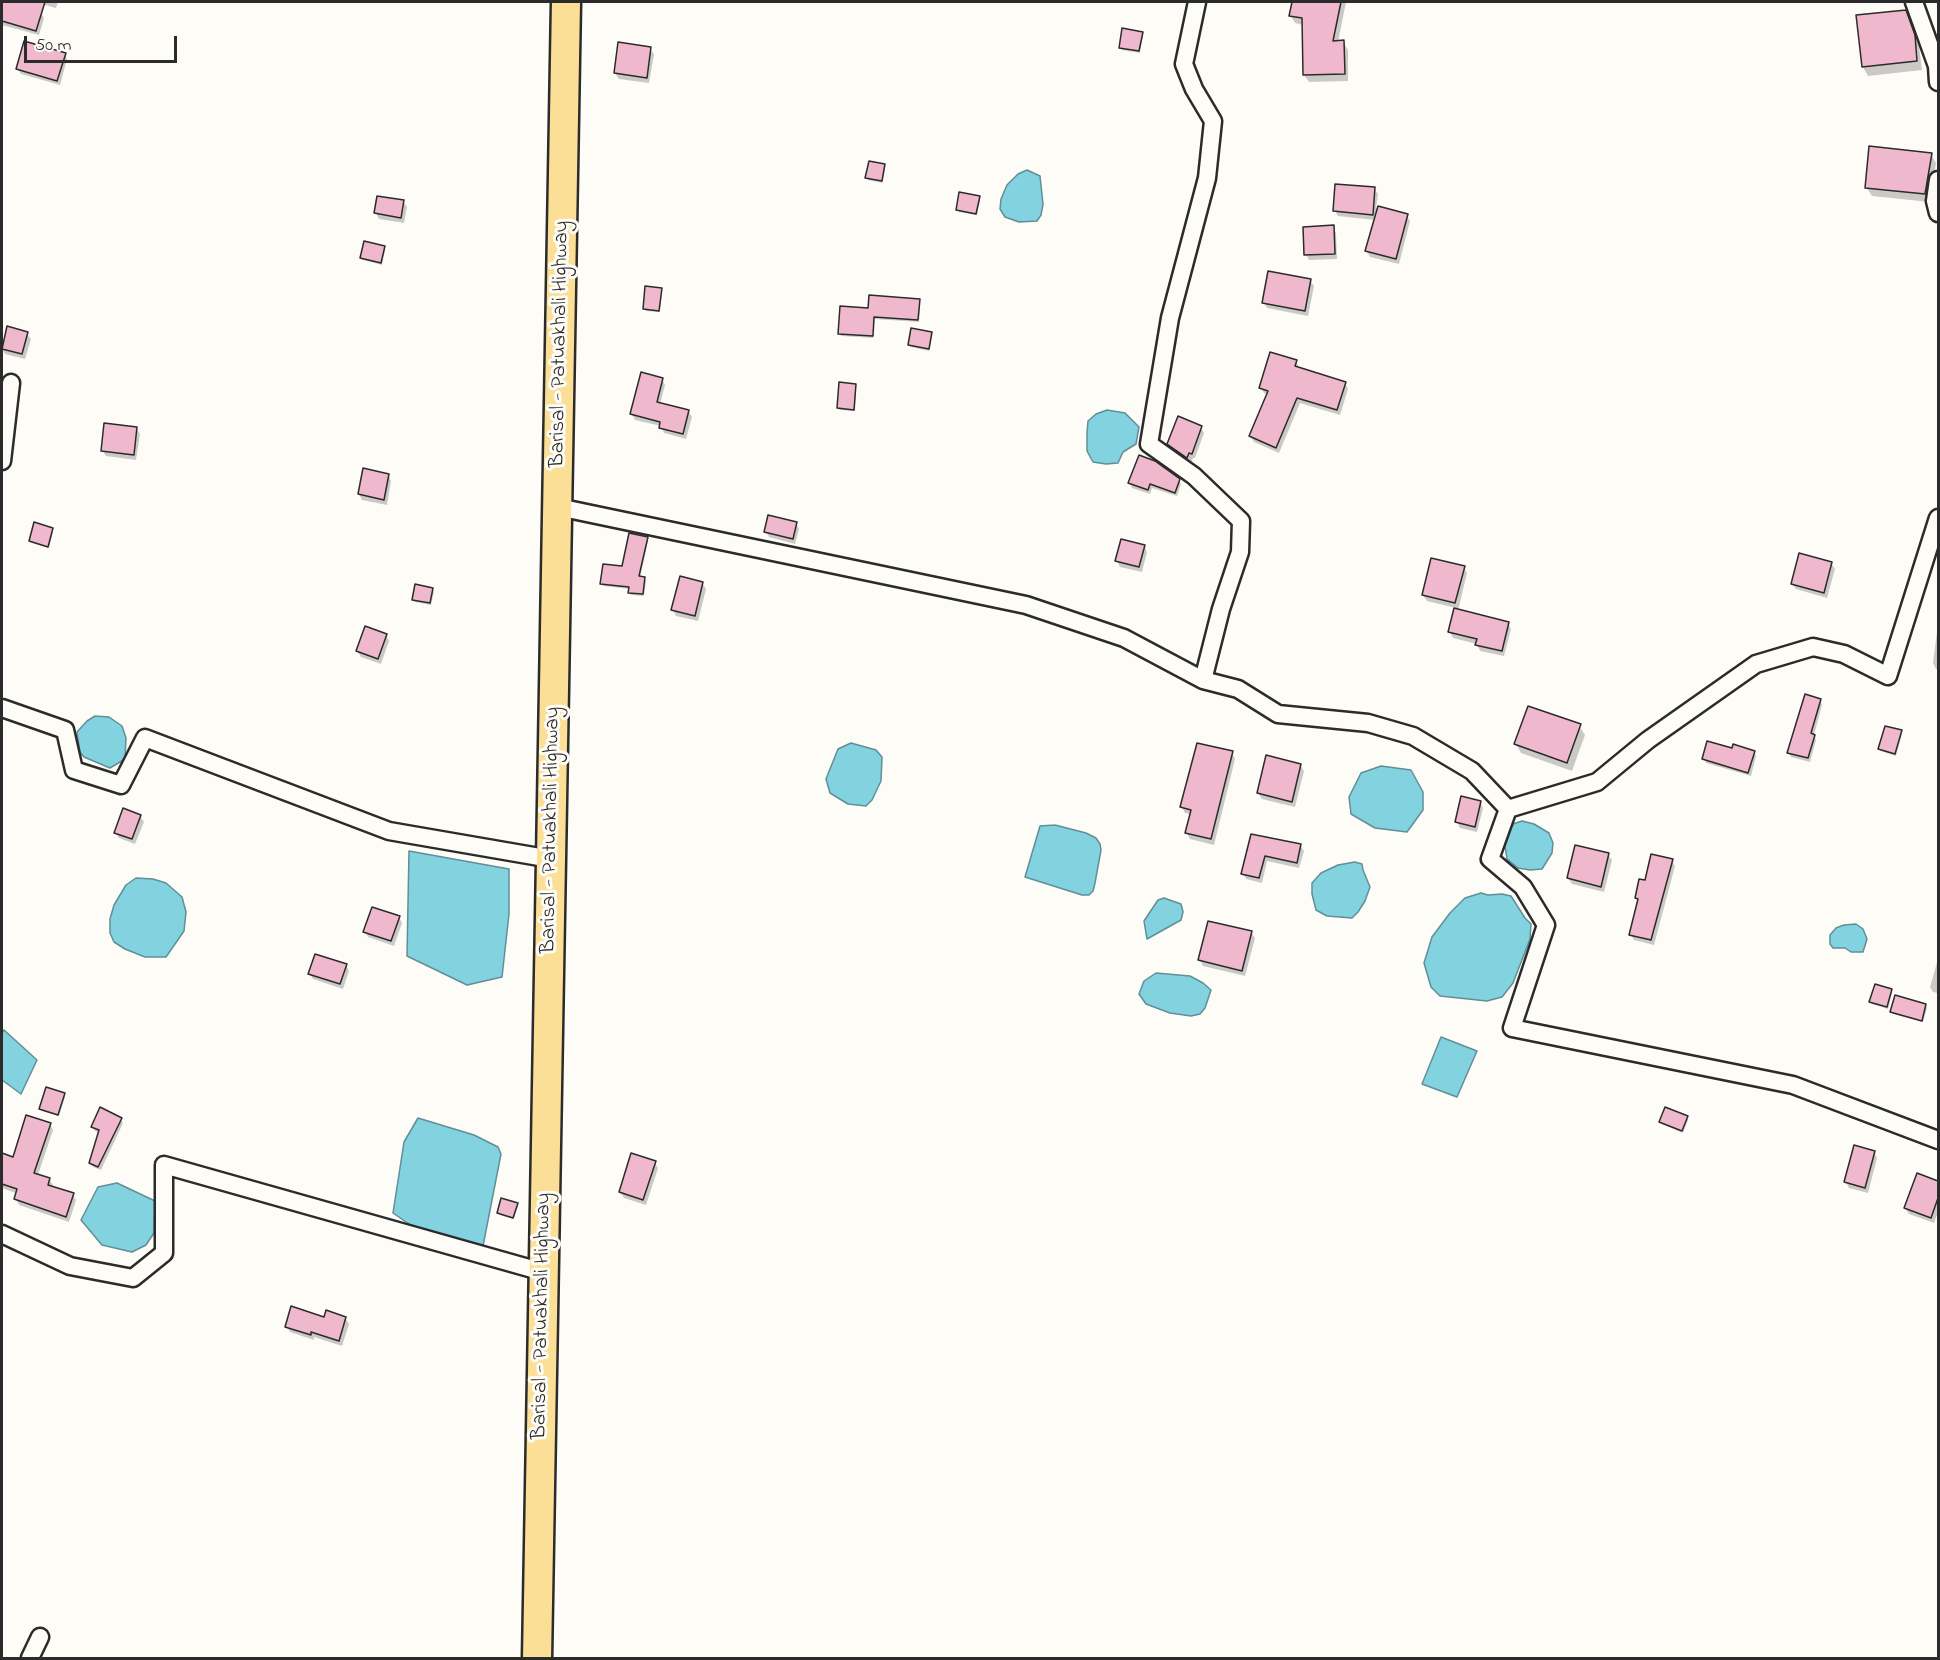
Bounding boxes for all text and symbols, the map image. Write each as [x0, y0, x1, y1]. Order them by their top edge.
scale bar [27, 24, 180, 62]
text: 50 m [35, 33, 72, 59]
street label: Barisal - Patuakhali Highway [546, 220, 576, 468]
street label: Barisal - Patuakhali Highway [537, 706, 567, 954]
street label: Barisal - Patuakhali Highway [528, 1192, 558, 1440]

